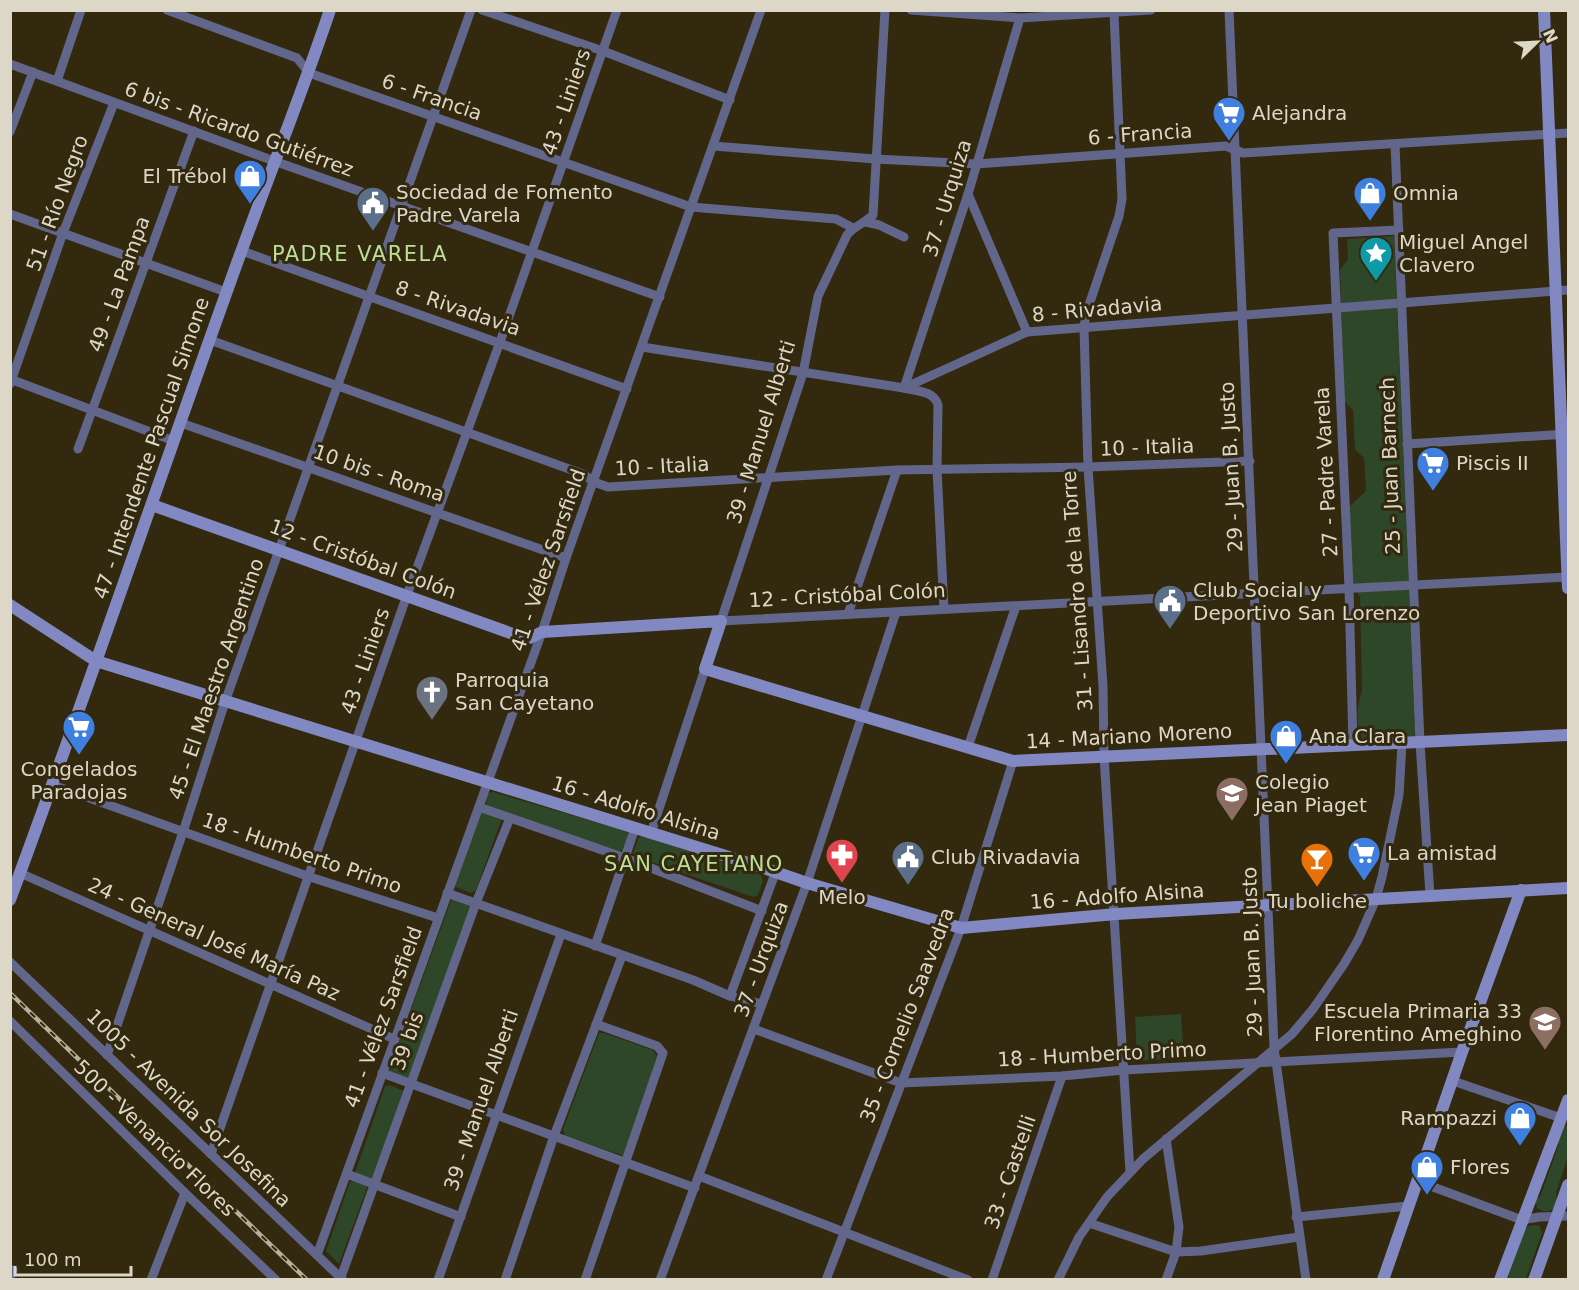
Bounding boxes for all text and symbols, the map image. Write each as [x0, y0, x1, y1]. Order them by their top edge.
north arrow [1507, 12, 1567, 72]
text: N [1539, 26, 1562, 46]
street label: 43 - Liniers [537, 45, 595, 159]
street label: 6 - Francia [379, 69, 485, 125]
street label: 6 bis - Ricardo Gutiérrez [121, 76, 357, 182]
supermarket icon: Alejandra [1211, 95, 1247, 142]
place label: Alejandra [1252, 101, 1347, 125]
street label: 6 - Francia [1087, 118, 1193, 150]
street label: 51 - Río Negro [21, 132, 93, 274]
street label: 37 - Urquiza [918, 136, 976, 260]
shop icon: El Trébol [232, 158, 268, 205]
place label: El Trébol [143, 164, 227, 188]
shop icon: Omnia [1352, 175, 1388, 222]
place label: Sociedad de Fomento Padre Varela [396, 180, 613, 227]
place label: Omnia [1393, 181, 1459, 205]
public building icon: Sociedad de Fomento Padre Varela [355, 185, 391, 232]
street label: 49 - La Pampa [83, 213, 155, 355]
place label: Miguel Angel Clavero [1399, 230, 1528, 277]
place icon: Miguel Angel Clavero [1358, 235, 1394, 282]
district label: PADRE VARELA [272, 242, 448, 266]
street label: 8 - Rivadavia [392, 275, 524, 341]
street label: 8 - Rivadavia [1031, 291, 1163, 327]
street label: 47 - Intendente Pascual Simone [88, 294, 214, 602]
street label: 39 - Manuel Alberti [722, 337, 800, 527]
street label: 25 - Juan Barnech [1375, 377, 1405, 555]
street label: 29 - Juan B. Justo [1215, 381, 1247, 553]
street label: 27 - Padre Varela [1310, 386, 1342, 558]
street label: 10 - Italia [1099, 433, 1195, 461]
street label: 10 bis - Roma [310, 439, 448, 507]
supermarket icon: Piscis II [1415, 445, 1451, 492]
place label: Piscis II [1456, 451, 1529, 475]
street label: 10 - Italia [614, 452, 710, 480]
street label: 41 - Vélez Sarsfield [506, 466, 590, 654]
street label: 31 - Lisandro de la Torre [1057, 470, 1097, 712]
street label: 12 - Cristóbal Colón [266, 514, 460, 604]
street label: 45 - El Maestro Argentino [163, 555, 269, 803]
street label: 12 - Cristóbal Colón [748, 578, 946, 612]
place label: Club Social y Deportivo San Lorenzo [1193, 578, 1420, 625]
public building icon: Club Social y Deportivo San Lorenzo [1152, 583, 1188, 630]
street label: 43 - Liniers [336, 604, 394, 718]
place label: Parroquia San Cayetano [455, 668, 594, 715]
church icon: Parroquia San Cayetano [414, 674, 450, 721]
supermarket icon: Congelados Paradojas [61, 709, 97, 756]
shop icon: Ana Clara [1268, 718, 1304, 765]
street label: 14 - Mariano Moreno [1025, 719, 1233, 753]
place label: Ana Clara [1309, 724, 1406, 748]
place label: Congelados Paradojas [20, 757, 138, 804]
place label: Colegio Jean Piaget [1253, 770, 1367, 817]
street label: 16 - Adolfo Alsina [549, 771, 723, 845]
school or university icon: Colegio Jean Piaget [1214, 775, 1250, 822]
street label: 18 - Humberto Primo [199, 808, 405, 898]
supermarket icon: La amistad [1346, 835, 1382, 882]
pharmacy icon: Melo [824, 837, 860, 884]
public building icon: Club Rivadavia [890, 839, 926, 886]
bar icon: Tu boliche [1299, 841, 1335, 888]
place label: La amistad [1387, 841, 1497, 865]
place label: Club Rivadavia [931, 845, 1080, 869]
district label: SAN CAYETANO [604, 852, 784, 876]
street label: 29 - Juan B. Justo [1237, 866, 1267, 1038]
street label: 24 - General José María Paz [84, 872, 344, 1006]
street label: 16 - Adolfo Alsina [1029, 878, 1205, 914]
place label: Melo [818, 885, 866, 909]
place label: Tu boliche [1266, 889, 1367, 913]
street label: 37 - Urquiza [729, 898, 793, 1020]
street label: 35 - Cornelio Saavedra [855, 904, 959, 1126]
street label: 41 - Vélez Sarsfield [339, 923, 427, 1111]
place label: Escuela Primaria 33 Florentino Ameghino [1314, 999, 1522, 1046]
street label: 1005 - Avenida Sor Josefina [82, 1004, 296, 1212]
school or university icon: Escuela Primaria 33 Florentino Ameghino [1527, 1004, 1563, 1051]
street label: 39 - Manuel Alberti [439, 1006, 523, 1194]
street label: 39 bis [385, 1008, 429, 1074]
street label: 18 - Humberto Primo [997, 1037, 1207, 1071]
street label: 500 - Venancio Flores [69, 1055, 241, 1221]
shop icon: Rampazzi [1502, 1100, 1538, 1147]
place label: Rampazzi [1400, 1106, 1497, 1130]
street label: 33 - Castelli [979, 1112, 1041, 1232]
shop icon: Flores [1409, 1149, 1445, 1196]
place label: Flores [1450, 1155, 1510, 1179]
scale bar [15, 1239, 130, 1277]
text: 100 m [24, 1249, 82, 1270]

